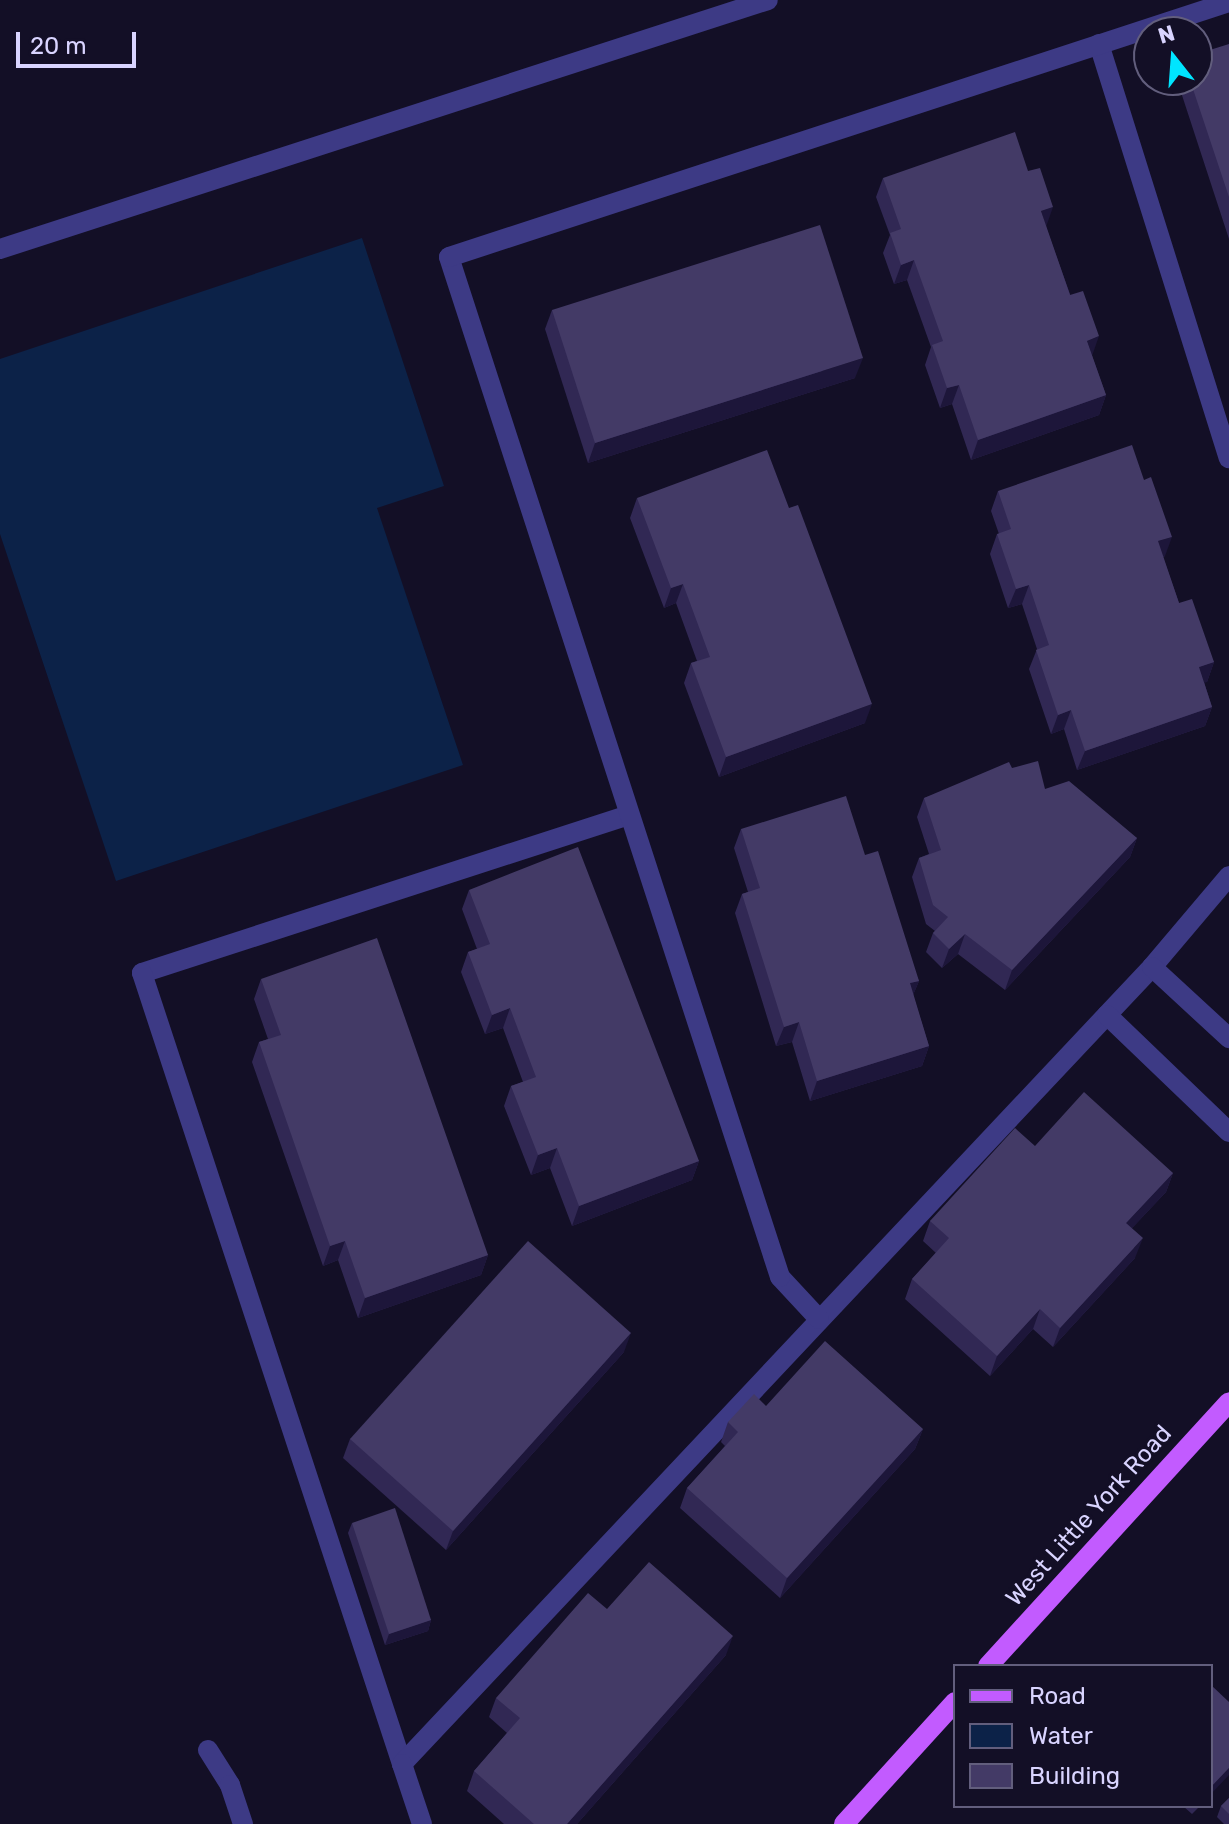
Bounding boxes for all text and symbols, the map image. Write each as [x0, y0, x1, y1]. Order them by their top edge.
scale bar [20, 16, 140, 66]
north arrow [1133, 16, 1213, 96]
text: N [1155, 19, 1178, 50]
text: 20 m [30, 32, 87, 60]
street label: West Little York Road [1000, 1419, 1178, 1613]
legend [953, 1664, 1213, 1808]
text: Road [1029, 1682, 1086, 1710]
text: Water [1029, 1722, 1093, 1750]
text: Building [1029, 1762, 1120, 1790]

